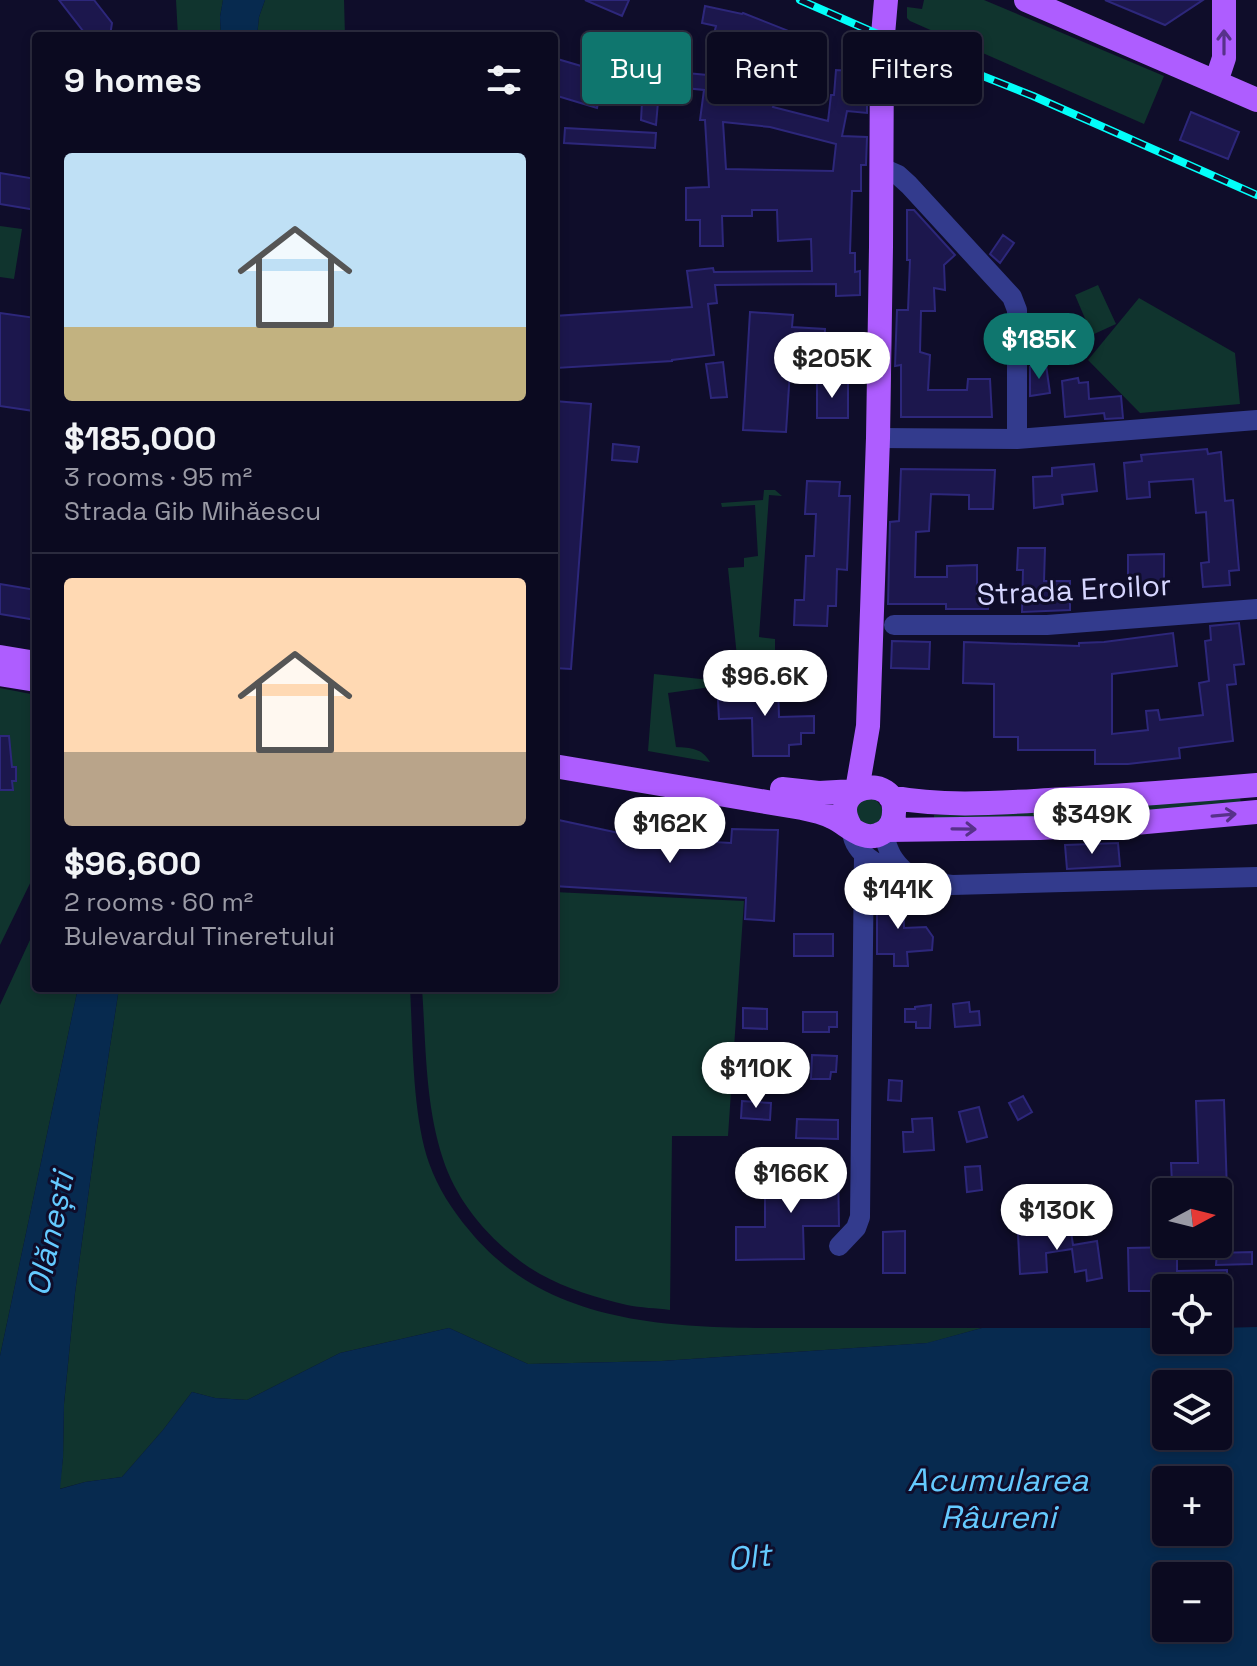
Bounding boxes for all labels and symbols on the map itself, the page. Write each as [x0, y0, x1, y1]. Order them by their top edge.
one-way arrow [1216, 29, 1232, 56]
pin: $185K [983, 313, 1095, 381]
pin: $205K [776, 332, 888, 400]
street label: Strada Eroilor [976, 565, 1172, 614]
pin: $96.6K [700, 650, 830, 718]
pin: $349K [1036, 788, 1148, 856]
pin: $162K [614, 797, 726, 865]
one-way arrow [1210, 807, 1237, 822]
one-way arrow [950, 821, 977, 837]
pin: $141K [842, 863, 954, 931]
pin: $110K [700, 1042, 812, 1110]
pin: $166K [735, 1147, 847, 1215]
water label: Olănești [17, 1165, 83, 1299]
north arrow [1152, 1178, 1232, 1258]
pin: $130K [1001, 1184, 1113, 1252]
water label: Acumularea Râureni [908, 1460, 1089, 1537]
water label: Olt [725, 1534, 777, 1580]

